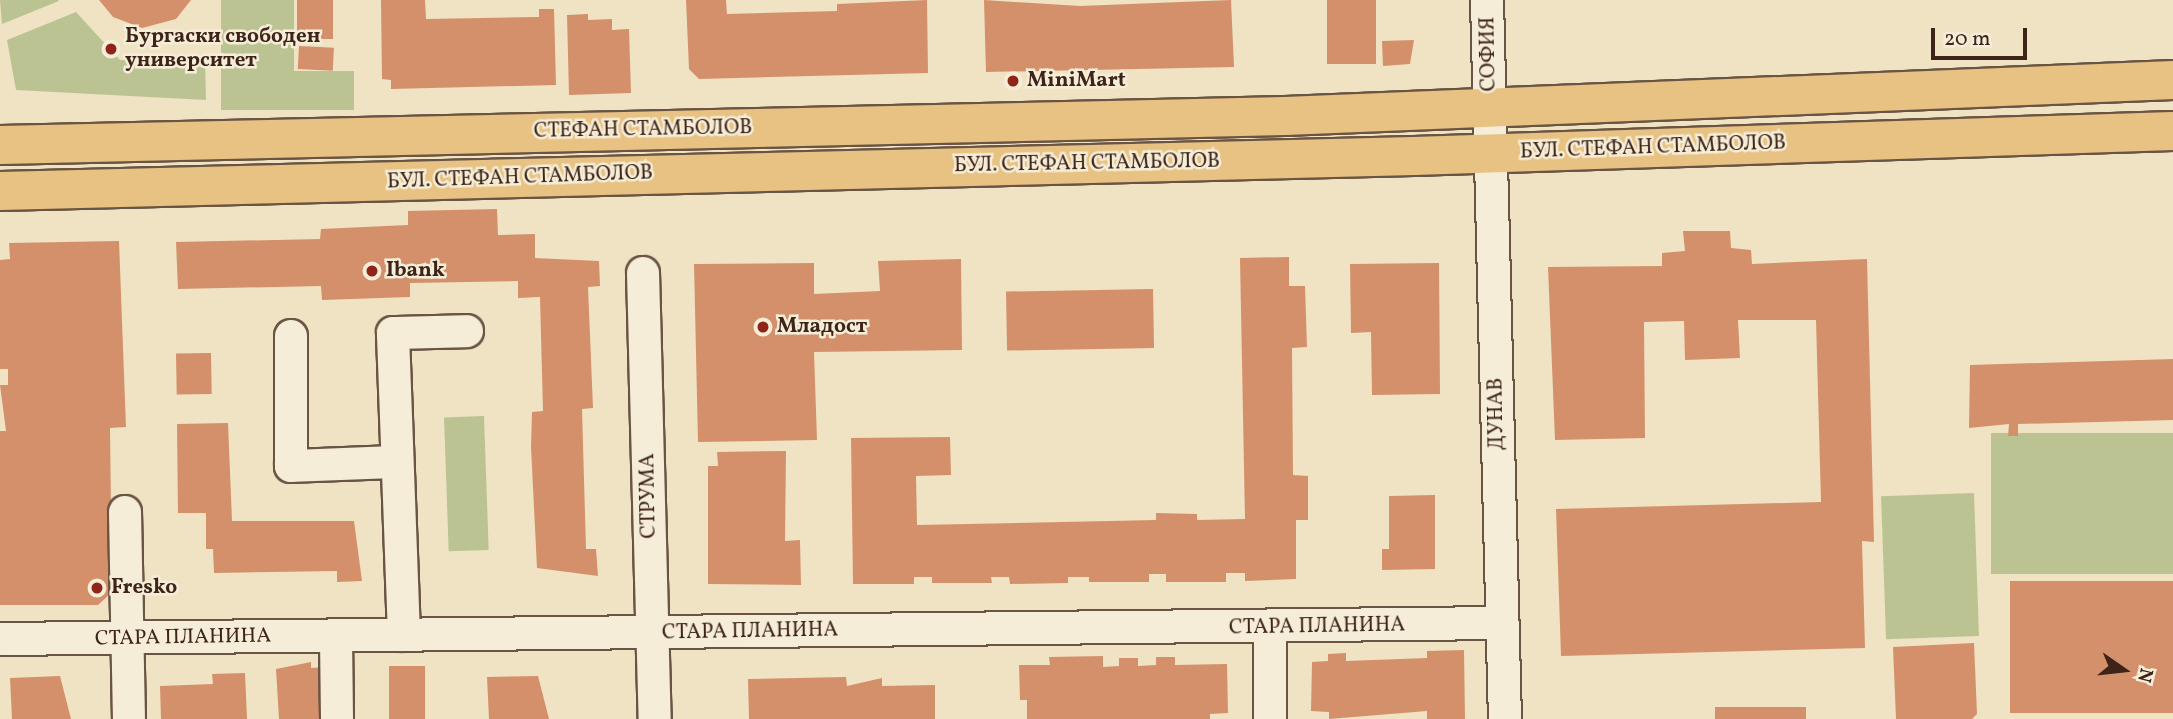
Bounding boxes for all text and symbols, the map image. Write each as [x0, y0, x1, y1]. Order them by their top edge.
scale bar [1935, 14, 2031, 58]
street label: СОФИЯ [1476, 16, 1502, 92]
place label: Бургаски свободен университет [125, 24, 320, 74]
text: 20 m [1944, 25, 1990, 54]
marker: Бургаски свободен университет [103, 41, 119, 57]
place label: MiniMart [1027, 68, 1126, 94]
marker: MiniMart [1005, 73, 1021, 89]
street label: СТЕФАН СТАМБОЛОВ [534, 115, 752, 145]
street label: БУЛ. СТЕФАН СТАМБОЛОВ [1520, 131, 1786, 165]
street label: БУЛ. СТЕФАН СТАМБОЛОВ [954, 149, 1220, 179]
street label: БУЛ. СТЕФАН СТАМБОЛОВ [387, 161, 653, 195]
place label: Ibank [386, 258, 445, 284]
marker: Ibank [364, 263, 380, 279]
place label: Младост [777, 314, 867, 340]
marker: Младост [755, 319, 771, 335]
street label: ДУНАВ [1484, 378, 1510, 450]
street label: СТРУМА [636, 453, 662, 539]
place label: Fresko [111, 575, 177, 601]
marker: Fresko [89, 580, 105, 596]
street label: СТАРА ПЛАНИНА [1229, 613, 1405, 641]
street label: СТАРА ПЛАНИНА [662, 618, 838, 646]
street label: СТАРА ПЛАНИНА [95, 624, 271, 652]
north arrow [2089, 635, 2159, 705]
text: N [2130, 665, 2159, 685]

